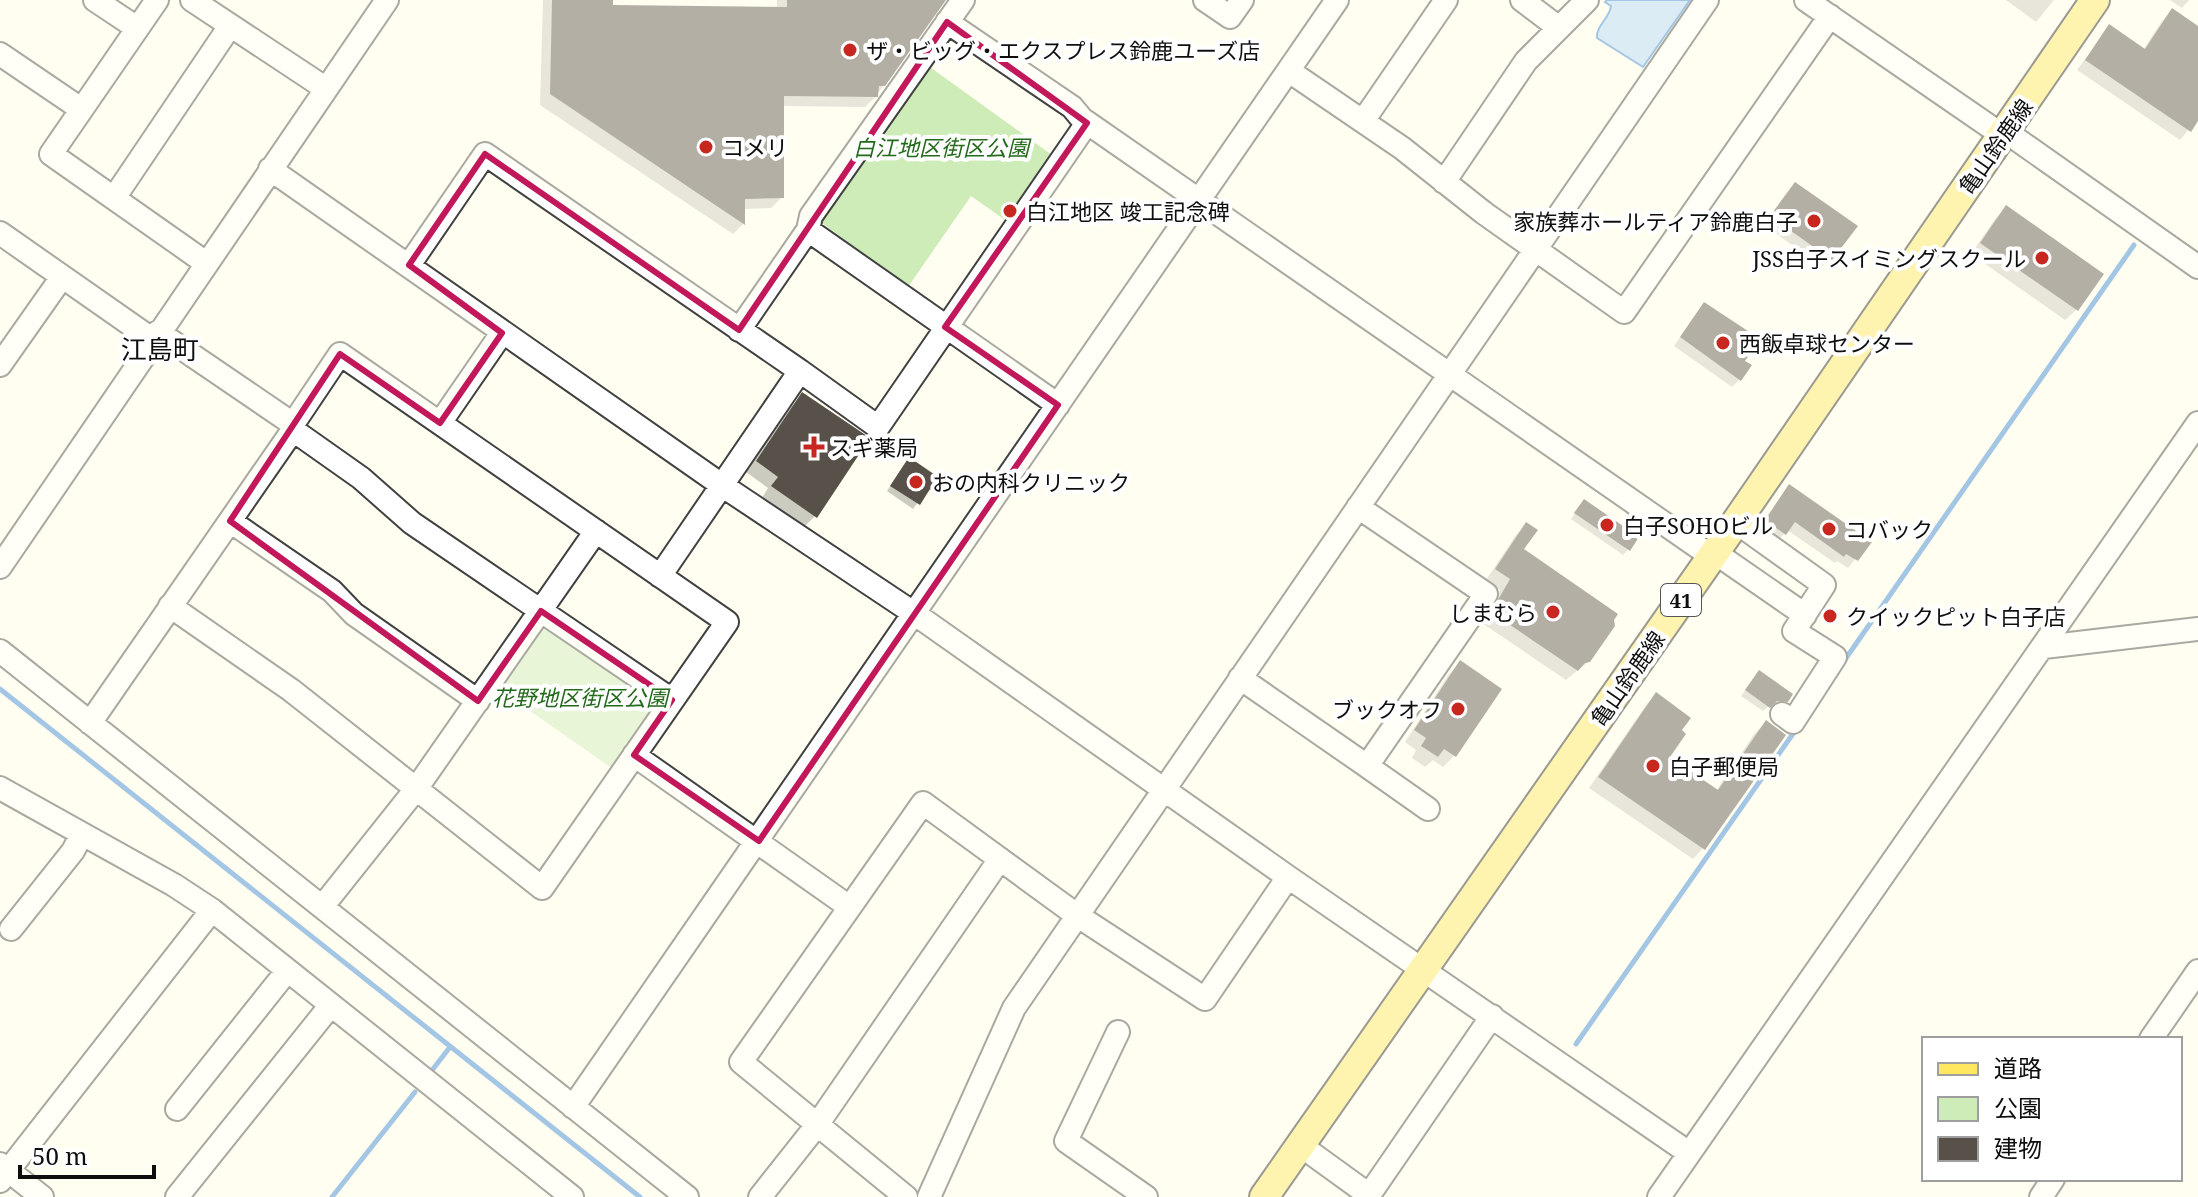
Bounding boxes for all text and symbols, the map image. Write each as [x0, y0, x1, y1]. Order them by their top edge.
place label: ザ・ビッグ・エクスプレス鈴鹿ユーズ店 [866, 35, 1260, 65]
marker: ザ・ビッグ・エクスプレス鈴鹿ユーズ店 [841, 41, 859, 59]
street label: 亀山鈴鹿線 [1951, 92, 2039, 200]
place label: コメリ [722, 132, 788, 162]
park label: 白江地区街区公園 [853, 132, 1032, 162]
marker: コメリ [697, 138, 715, 156]
place label: 白江地区 竣工記念碑 [1026, 196, 1230, 226]
marker: 白江地区 竣工記念碑 [1001, 202, 1019, 220]
place label: 家族葬ホールティア鈴鹿白子 [1513, 206, 1798, 236]
marker: 家族葬ホールティア鈴鹿白子 [1805, 212, 1823, 230]
place label: JSS白子スイミングスクール [1751, 243, 2026, 273]
marker: JSS白子スイミングスクール [2033, 249, 2051, 267]
place label: 西飯卓球センター [1739, 328, 1915, 358]
district label: 江島町 [121, 331, 199, 367]
marker: 西飯卓球センター [1714, 334, 1732, 352]
place label: スギ薬局 [830, 432, 918, 462]
marker: スギ薬局 [805, 438, 823, 456]
place label: おの内科クリニック [932, 467, 1130, 497]
marker: おの内科クリニック [907, 473, 925, 491]
place label: 白子SOHOビル [1623, 510, 1773, 540]
place label: コバック [1845, 514, 1933, 544]
marker: 白子SOHOビル [1598, 516, 1616, 534]
marker: コバック [1820, 520, 1838, 538]
road number: 41 [1661, 584, 1701, 616]
place label: しまむら [1449, 597, 1537, 627]
place label: クイックピット白子店 [1846, 601, 2066, 631]
marker: しまむら [1544, 603, 1562, 621]
marker: クイックピット白子店 [1821, 607, 1839, 625]
street label: 亀山鈴鹿線 [1583, 624, 1671, 732]
park label: 花野地区街区公園 [492, 682, 671, 712]
place label: ブックオフ [1332, 694, 1442, 724]
marker: ブックオフ [1449, 700, 1467, 718]
place label: 白子郵便局 [1669, 751, 1779, 781]
marker: 白子郵便局 [1644, 757, 1662, 775]
legend [1922, 1037, 2182, 1181]
text: 道路 [1994, 1051, 2042, 1084]
text: 公園 [1994, 1091, 2042, 1124]
scale bar [20, 1129, 154, 1179]
text: 建物 [1994, 1131, 2042, 1164]
text: 50 m [32, 1139, 88, 1172]

